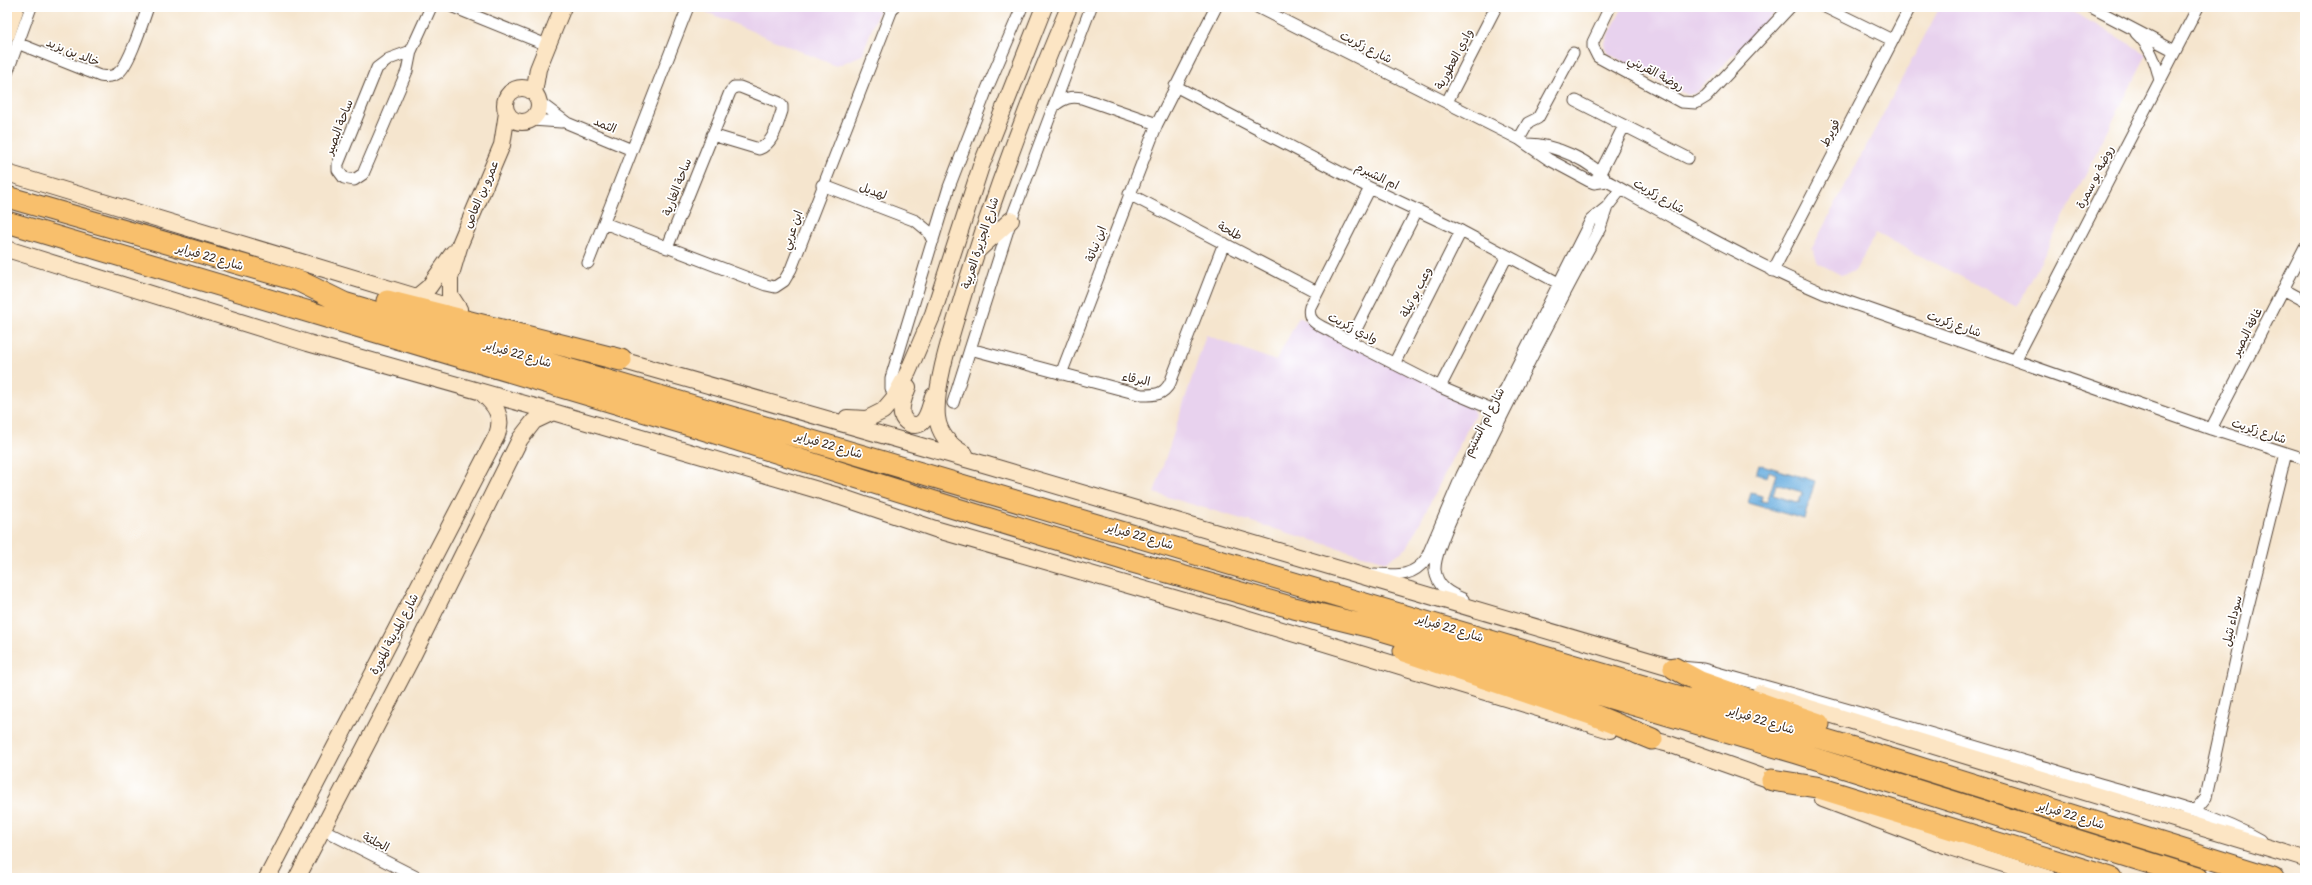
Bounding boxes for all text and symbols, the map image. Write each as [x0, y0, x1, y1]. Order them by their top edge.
street label: وادي العطورية [1432, 26, 1478, 93]
street label: شارع زكريت [1337, 28, 1394, 68]
street label: خالد بن يزيد [44, 35, 102, 70]
street label: روضة القريني [1624, 52, 1686, 97]
street label: ساحة البصير [322, 97, 357, 158]
street label: الثمد [591, 114, 619, 137]
street label: فويرط [1817, 117, 1844, 150]
street label: روضة بو سمرة [2073, 143, 2118, 211]
street label: ساحة الغارية [660, 156, 695, 218]
street label: عمرو بن العاص [460, 158, 503, 231]
street label: ام الشبرم [1352, 159, 1401, 194]
street label: شارع زكريت [1630, 176, 1687, 218]
street label: لهديل [857, 179, 889, 204]
street label: شارع الجزيرة العربية [959, 195, 1003, 291]
street label: ابن عربي [778, 208, 809, 253]
street label: طلحة [1215, 219, 1245, 244]
street label: ابن نباتة [1083, 224, 1110, 264]
street label: شارع 22 فبراير [173, 240, 245, 275]
street label: وعب بو ثيلة [1397, 264, 1436, 320]
street label: غافة البصير [2228, 306, 2266, 360]
street label: شارع زكريت [1924, 308, 1983, 342]
street label: وادي زكريت [1325, 309, 1380, 348]
street label: شارع 22 فبراير [481, 337, 553, 372]
street label: البرقاء [1120, 369, 1152, 390]
street label: شارع ام السنيم [1461, 385, 1509, 460]
street label: شارع زكريت [2229, 416, 2288, 448]
street label: شارع 22 فبراير [792, 428, 864, 463]
street label: شارع 22 فبراير [1103, 519, 1175, 554]
street label: شارع المدينة المنورة [367, 591, 423, 678]
street label: سوداء نثيل [2219, 594, 2246, 648]
street label: شارع 22 فبراير [1413, 611, 1485, 647]
street label: شارع 22 فبراير [1724, 703, 1796, 739]
street label: شارع 22 فبراير [2034, 798, 2106, 834]
street label: الجلتة [360, 829, 392, 855]

